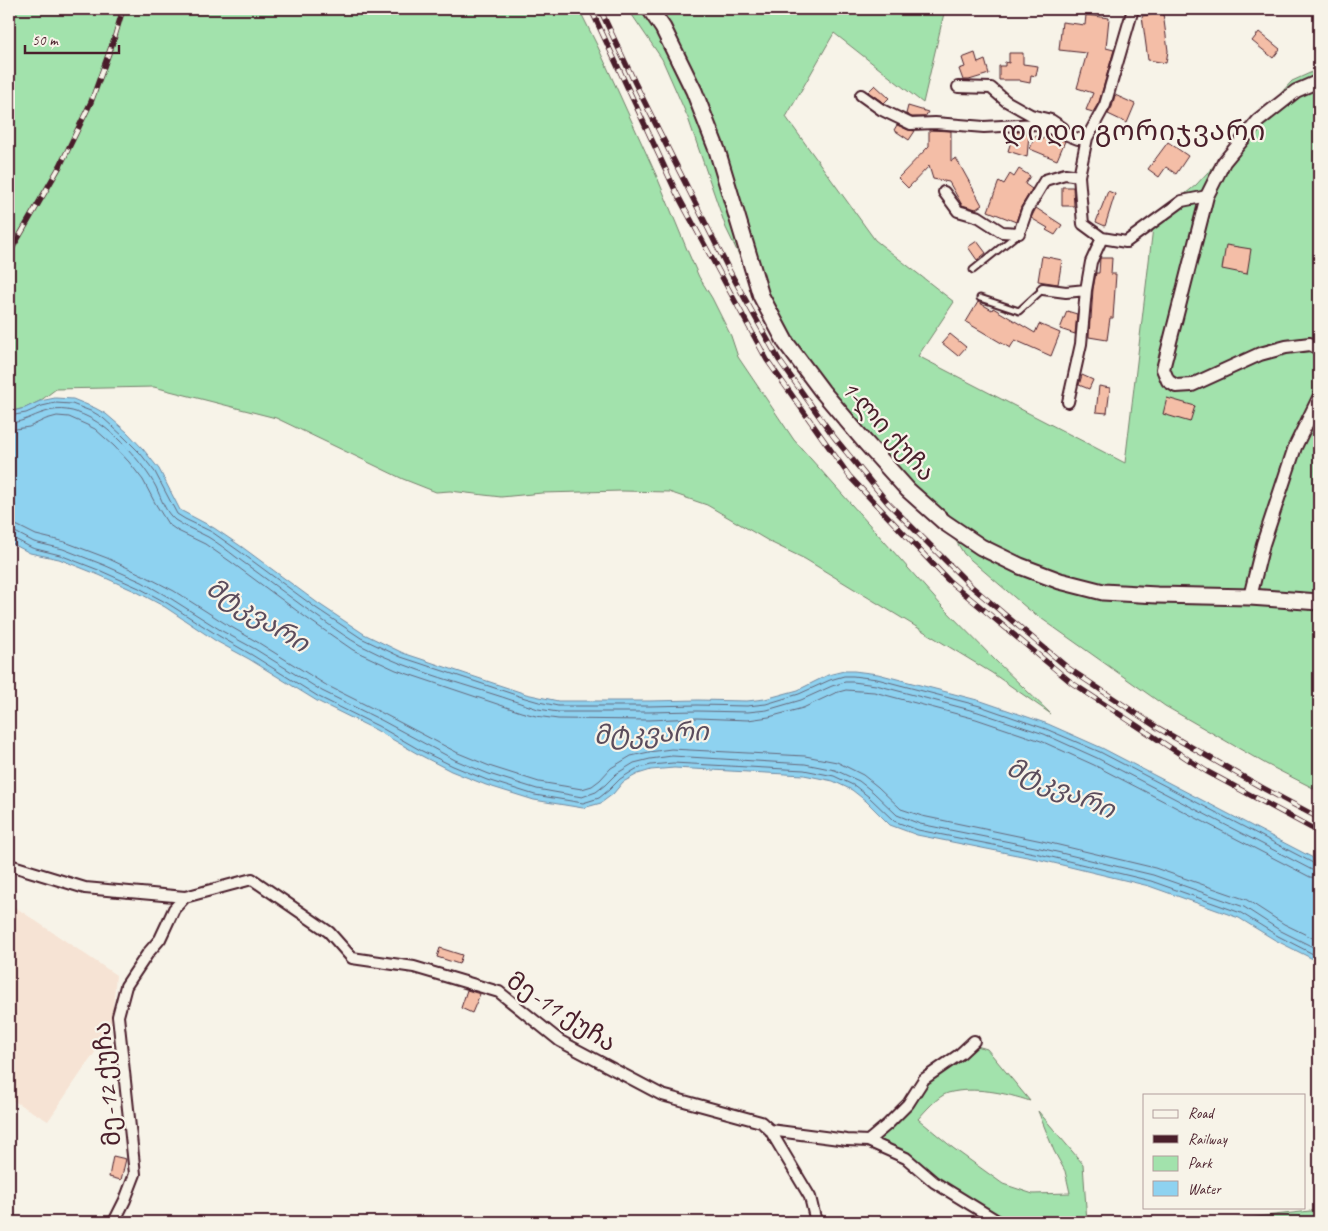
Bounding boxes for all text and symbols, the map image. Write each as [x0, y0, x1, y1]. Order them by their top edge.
scale bar [25, 22, 119, 54]
text: 50 m [32, 31, 59, 50]
district label: დიდი გორიჯვარი [1002, 113, 1266, 148]
street label: 1-ლი ქუჩა [834, 373, 942, 488]
water label: მტკვარი [200, 571, 316, 660]
water label: მტკვარი [593, 715, 710, 752]
water label: მტკვარი [1002, 751, 1121, 826]
street label: მე-11 ქუჩა [501, 965, 622, 1059]
street label: მე-12 ქუჩა [86, 1021, 128, 1147]
legend [1143, 1094, 1306, 1208]
text: Road [1188, 1104, 1215, 1123]
text: Railway [1188, 1130, 1229, 1149]
text: Park [1188, 1154, 1213, 1173]
text: Water [1188, 1180, 1222, 1199]

